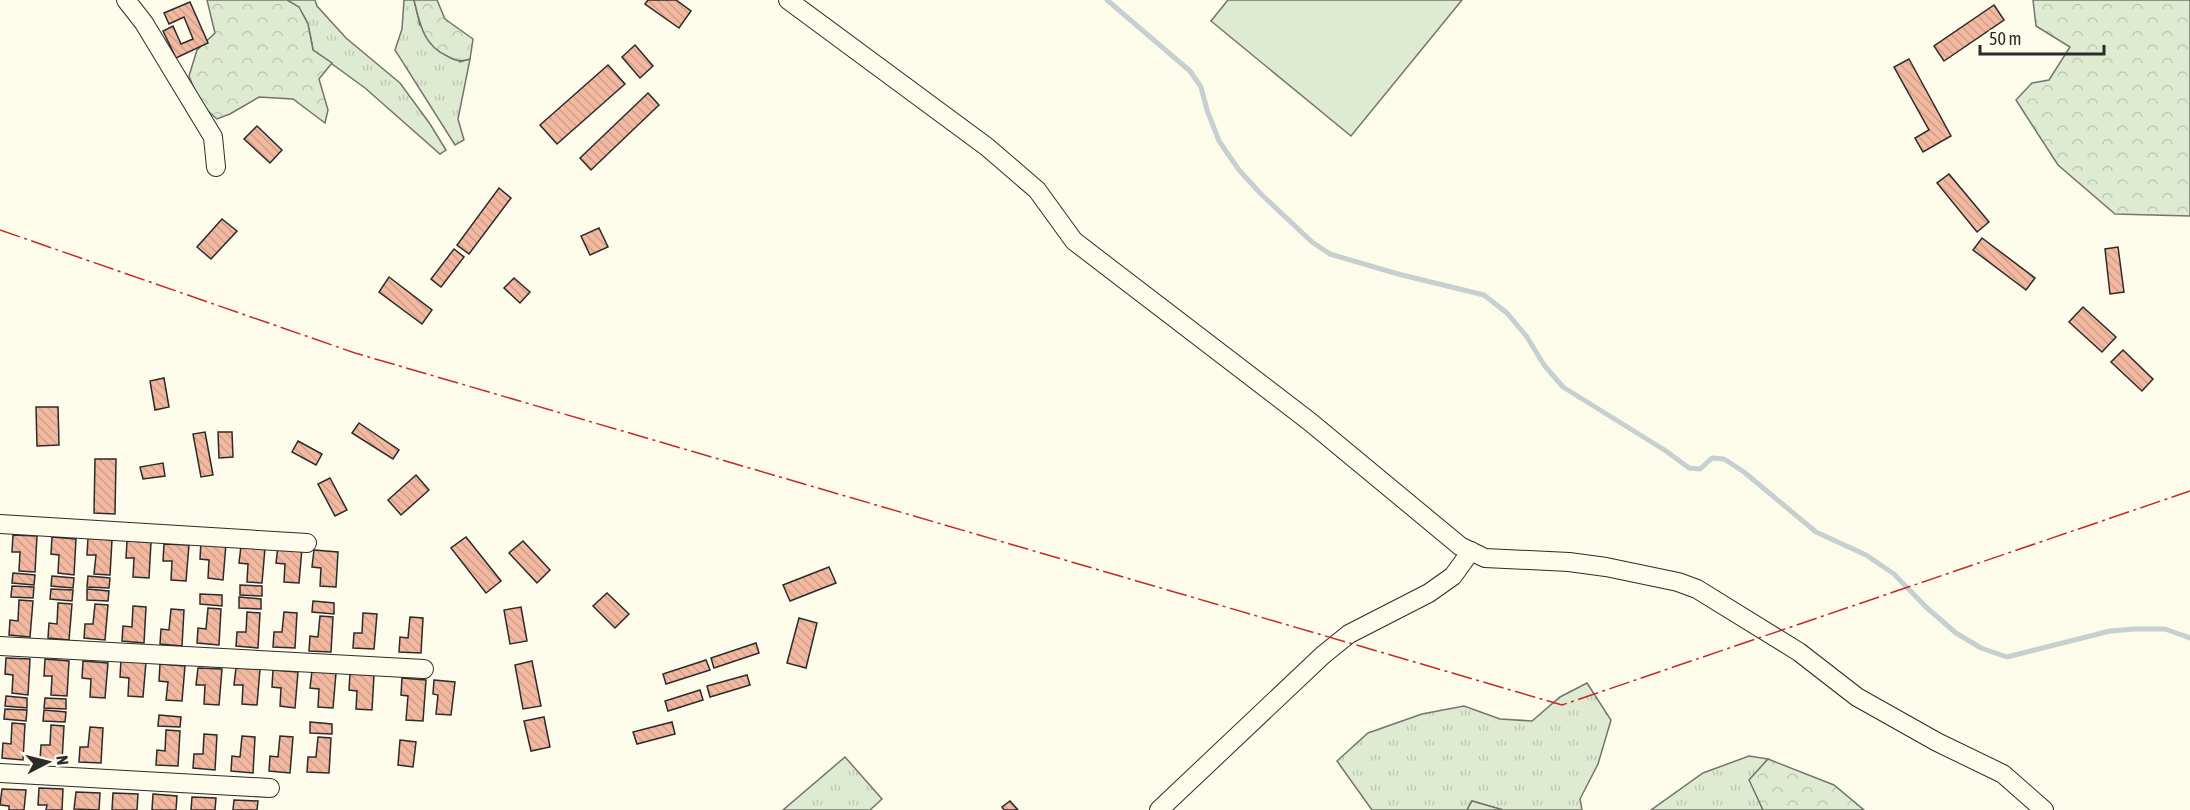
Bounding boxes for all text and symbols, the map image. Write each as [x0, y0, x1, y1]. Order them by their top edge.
scale bar [1980, 18, 2104, 56]
text: 50 m [1989, 28, 2021, 49]
north arrow [18, 732, 78, 792]
text: N [53, 754, 72, 766]

